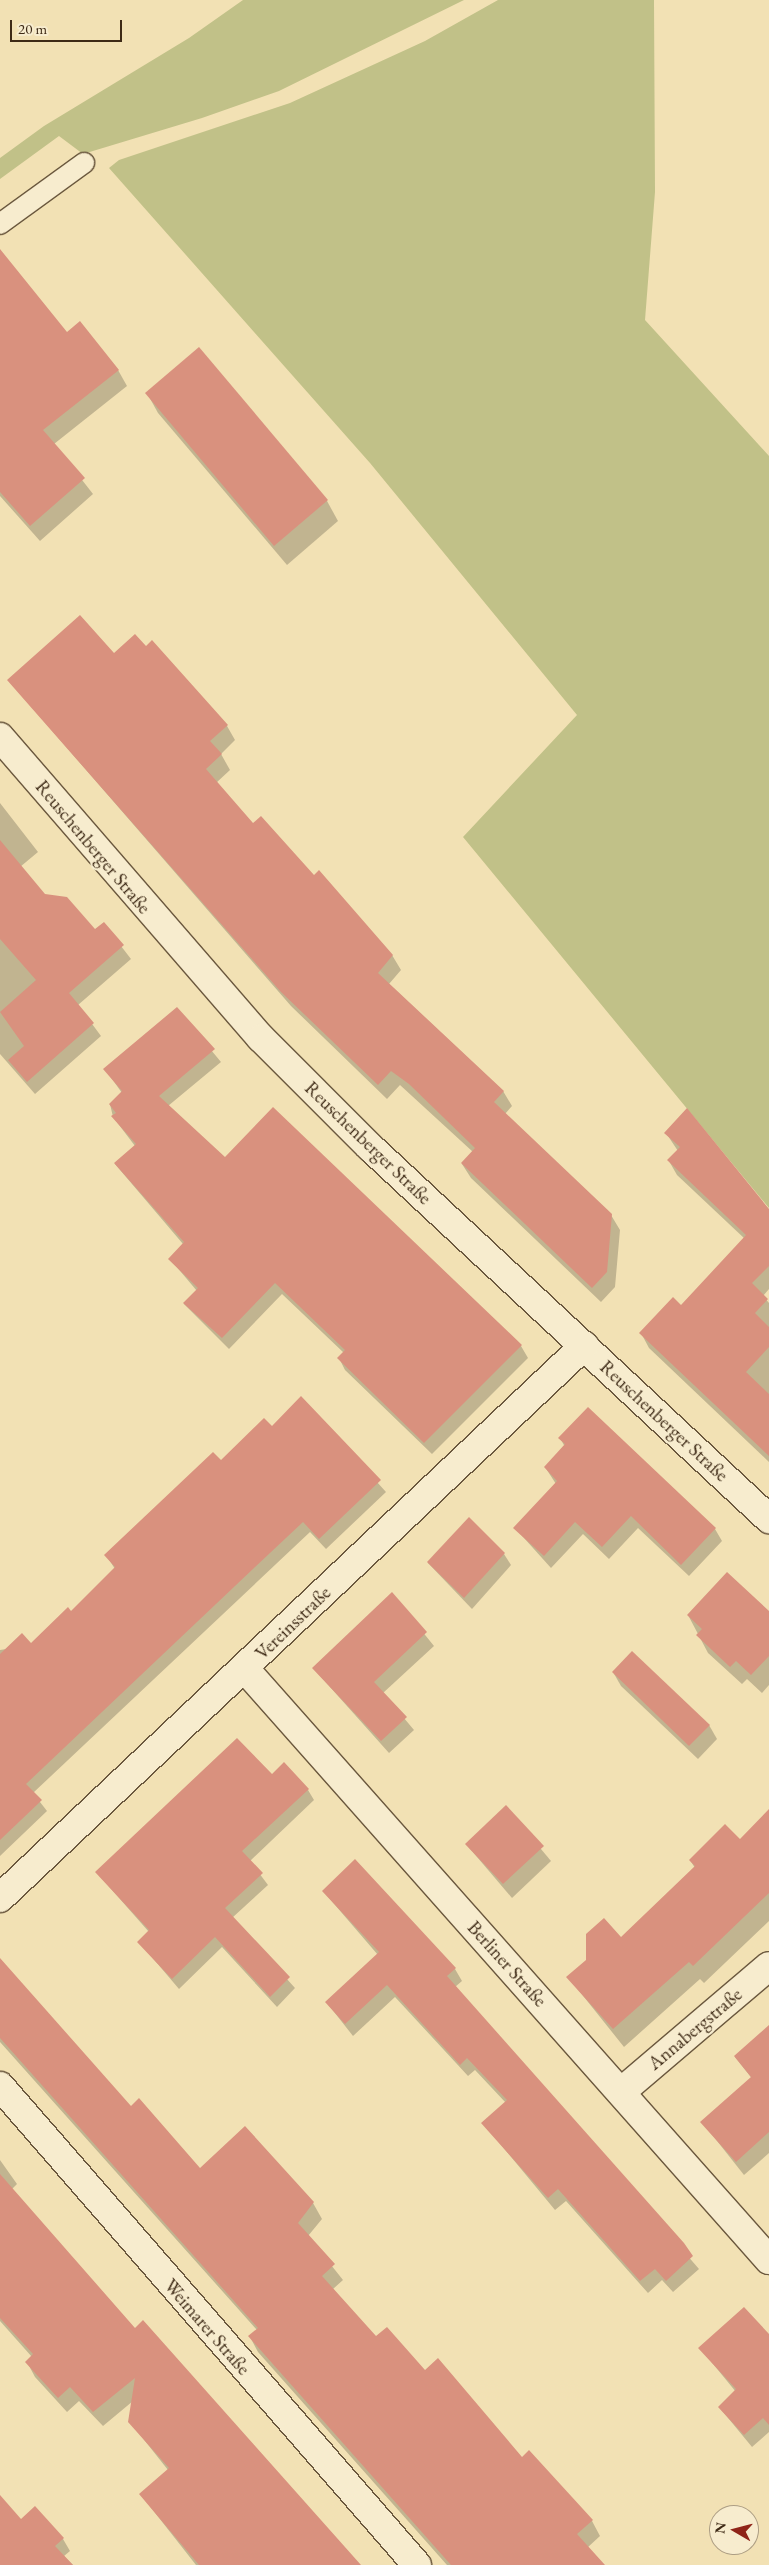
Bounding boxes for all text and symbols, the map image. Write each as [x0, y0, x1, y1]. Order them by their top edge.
scale bar [12, 10, 125, 42]
text: 20 m [18, 19, 47, 38]
street label: Reuschenberger Straße [31, 776, 155, 918]
street label: Reuschenberger Straße [300, 1077, 436, 1209]
street label: Reuschenberger Straße [595, 1356, 733, 1486]
street label: Vereinsstraße [251, 1581, 335, 1665]
street label: Berliner Straße [463, 1916, 551, 2012]
street label: Annabergstraße [643, 1983, 747, 2075]
street label: Weimarer Straße [159, 2274, 255, 2380]
north arrow [709, 2505, 759, 2555]
text: N [710, 2521, 730, 2535]

